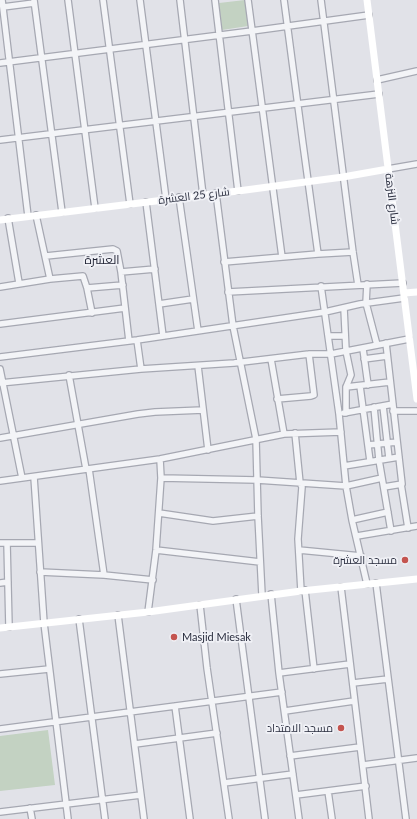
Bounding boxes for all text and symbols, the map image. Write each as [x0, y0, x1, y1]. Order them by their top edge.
street label: شارع النزهة [382, 173, 402, 225]
street label: شارع 25 العشرة [158, 185, 230, 207]
district label: العشرة [85, 253, 119, 267]
place label: مسجد العشرة [333, 553, 397, 567]
marker: مسجد العشرة [400, 555, 410, 565]
place label: Masjid Miesak [182, 630, 251, 644]
marker: Masjid Miesak [169, 632, 179, 642]
place label: مسجد الامتداد [267, 721, 333, 735]
marker: مسجد الامتداد [336, 723, 346, 733]

